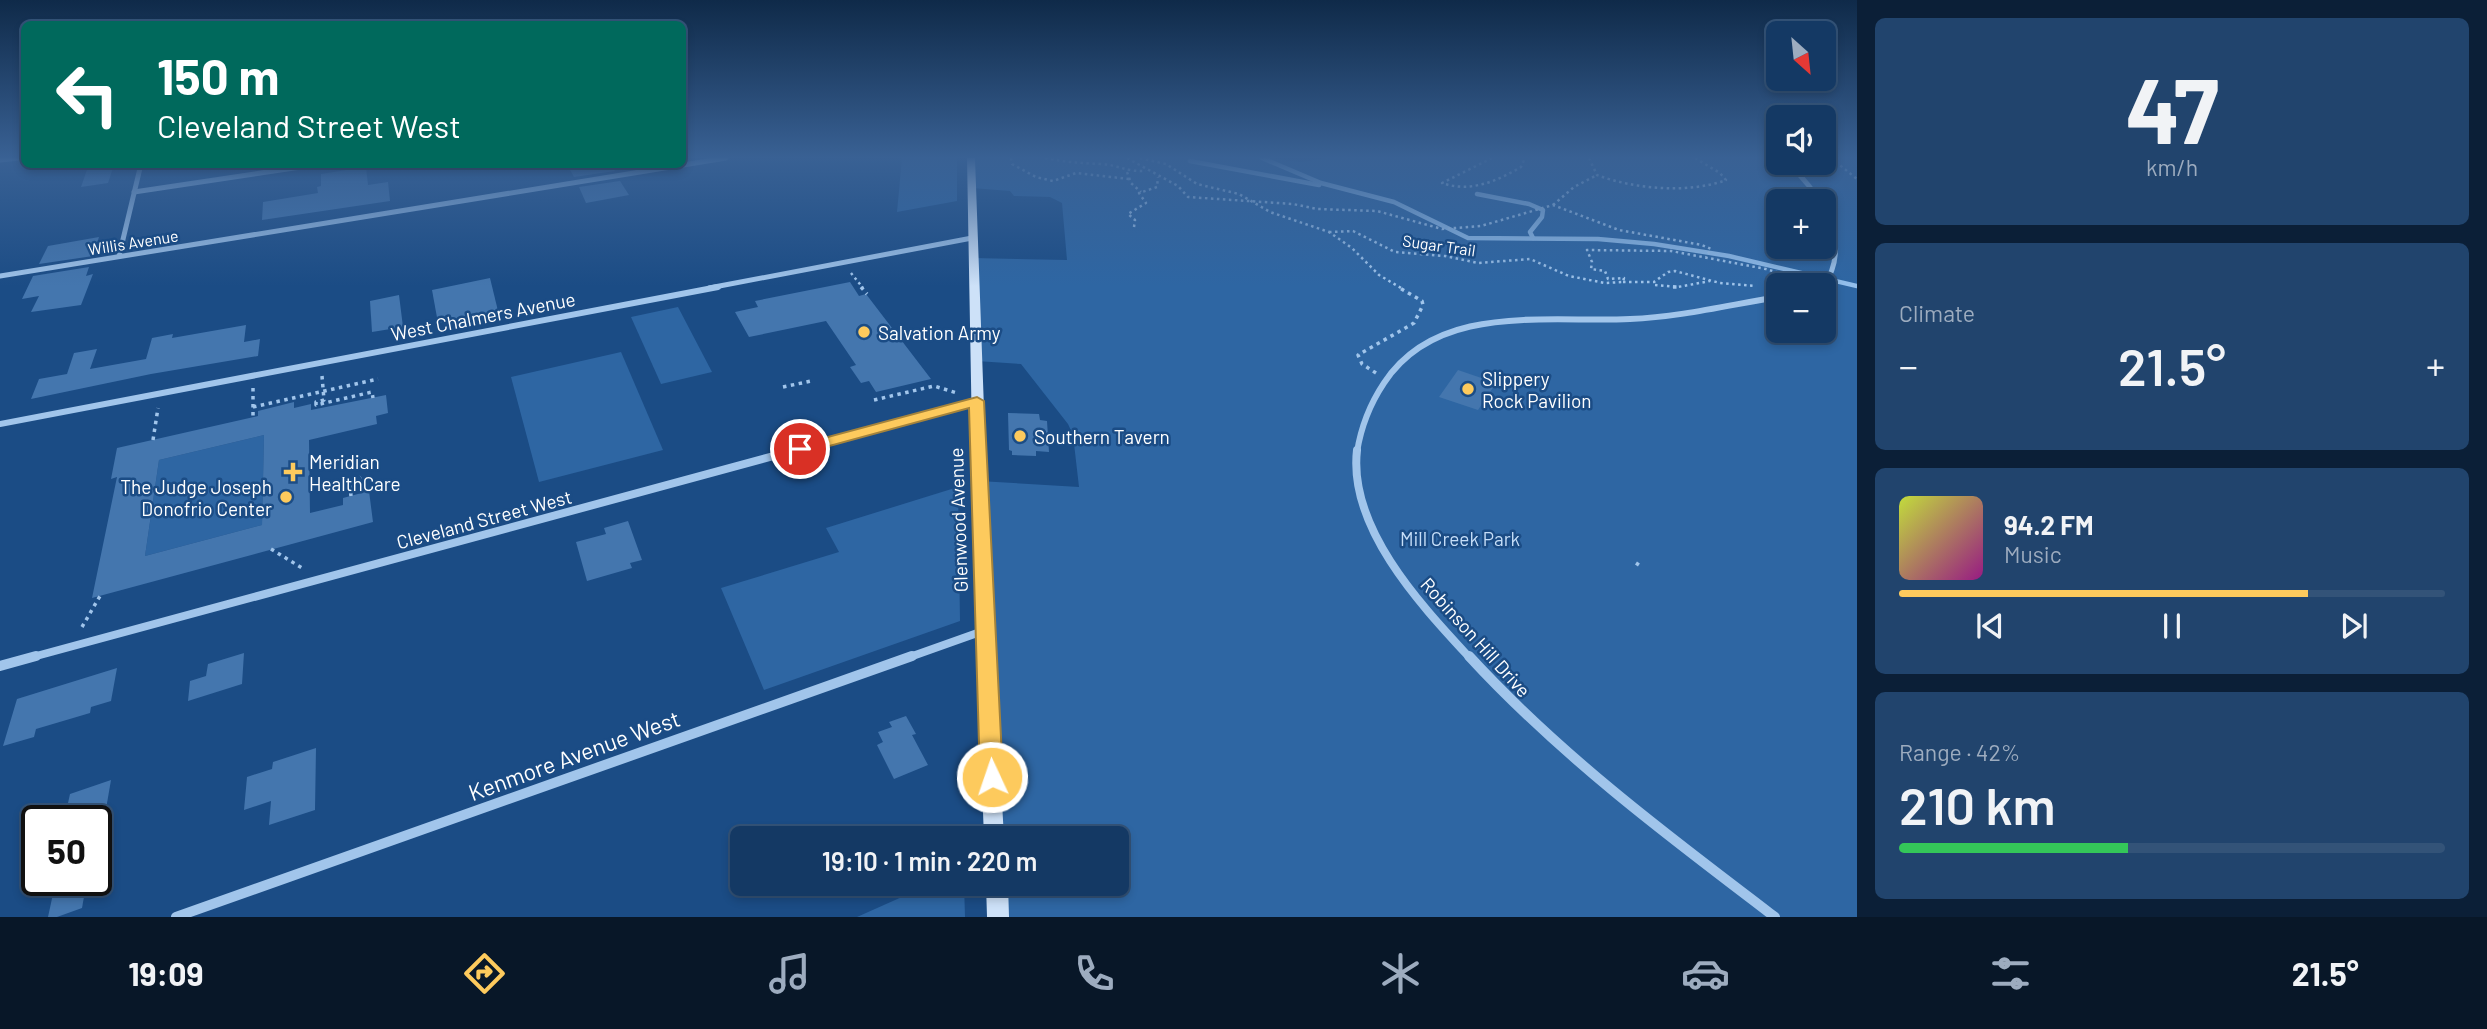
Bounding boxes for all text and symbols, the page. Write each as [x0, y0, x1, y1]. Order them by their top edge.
north arrow [1766, 21, 1836, 91]
map controls [1766, 21, 1836, 343]
text: 150 m [157, 46, 279, 105]
icon: left [42, 49, 133, 140]
text: 47 [2125, 53, 2219, 162]
button: sound [1766, 105, 1836, 175]
text: Cleveland Street West [157, 106, 461, 144]
text: km/h [2146, 153, 2198, 181]
button: + [1766, 189, 1836, 259]
street label: Willis Avenue [86, 225, 180, 259]
street label: Sugar Trail [1401, 230, 1477, 260]
button: − [1766, 273, 1836, 343]
street label: West Chalmers Avenue [389, 287, 577, 345]
text: Climate [1899, 299, 1975, 327]
place label: Salvation Army [878, 321, 1001, 344]
marker: Salvation Army [856, 324, 872, 340]
text: 21.5° [2118, 334, 2226, 396]
text: − [1899, 342, 1918, 388]
text: + [2426, 342, 2445, 388]
place label: Slippery Rock Pavilion [1482, 367, 1592, 412]
marker: Slippery Rock Pavilion [1460, 381, 1476, 397]
pin [770, 419, 830, 479]
place label: Southern Tavern [1034, 425, 1170, 448]
marker: Southern Tavern [1012, 428, 1028, 444]
icon: arrive [781, 430, 819, 468]
street label: Glenwood Avenue [944, 447, 972, 593]
place label: Meridian HealthCare [309, 450, 401, 495]
marker: Meridian HealthCare [283, 462, 303, 482]
place label: The Judge Joseph Donofrio Center [120, 475, 272, 520]
street label: Cleveland Street West [394, 485, 574, 553]
marker: The Judge Joseph Donofrio Center [278, 489, 294, 505]
text: 94.2 FM [2004, 509, 2093, 540]
park label: Mill Creek Park [1400, 527, 1520, 550]
text: Music [2004, 540, 2062, 568]
street label: Robinson Hill Drive [1416, 572, 1536, 702]
icon: previous [1971, 607, 2009, 645]
icon: pause [2153, 607, 2191, 645]
icon: next [2335, 607, 2373, 645]
street label: Kenmore Avenue West [464, 704, 684, 806]
text: Range · 42% [1899, 738, 2020, 766]
position arrow [955, 740, 1029, 814]
text: 210 km [1899, 773, 2056, 835]
speed limit sign: 50 [21, 805, 112, 896]
text: 19:10 · 1 min · 220 m [822, 845, 1037, 876]
icon: directions [460, 949, 509, 998]
icon: music [765, 949, 814, 998]
icon: phone [1070, 949, 1119, 998]
icon: climate [1376, 949, 1425, 998]
icon: car [1681, 949, 1730, 998]
icon: filters [1986, 949, 2035, 998]
text: 19:09 [128, 954, 203, 992]
text: 21.5° [2292, 954, 2359, 992]

